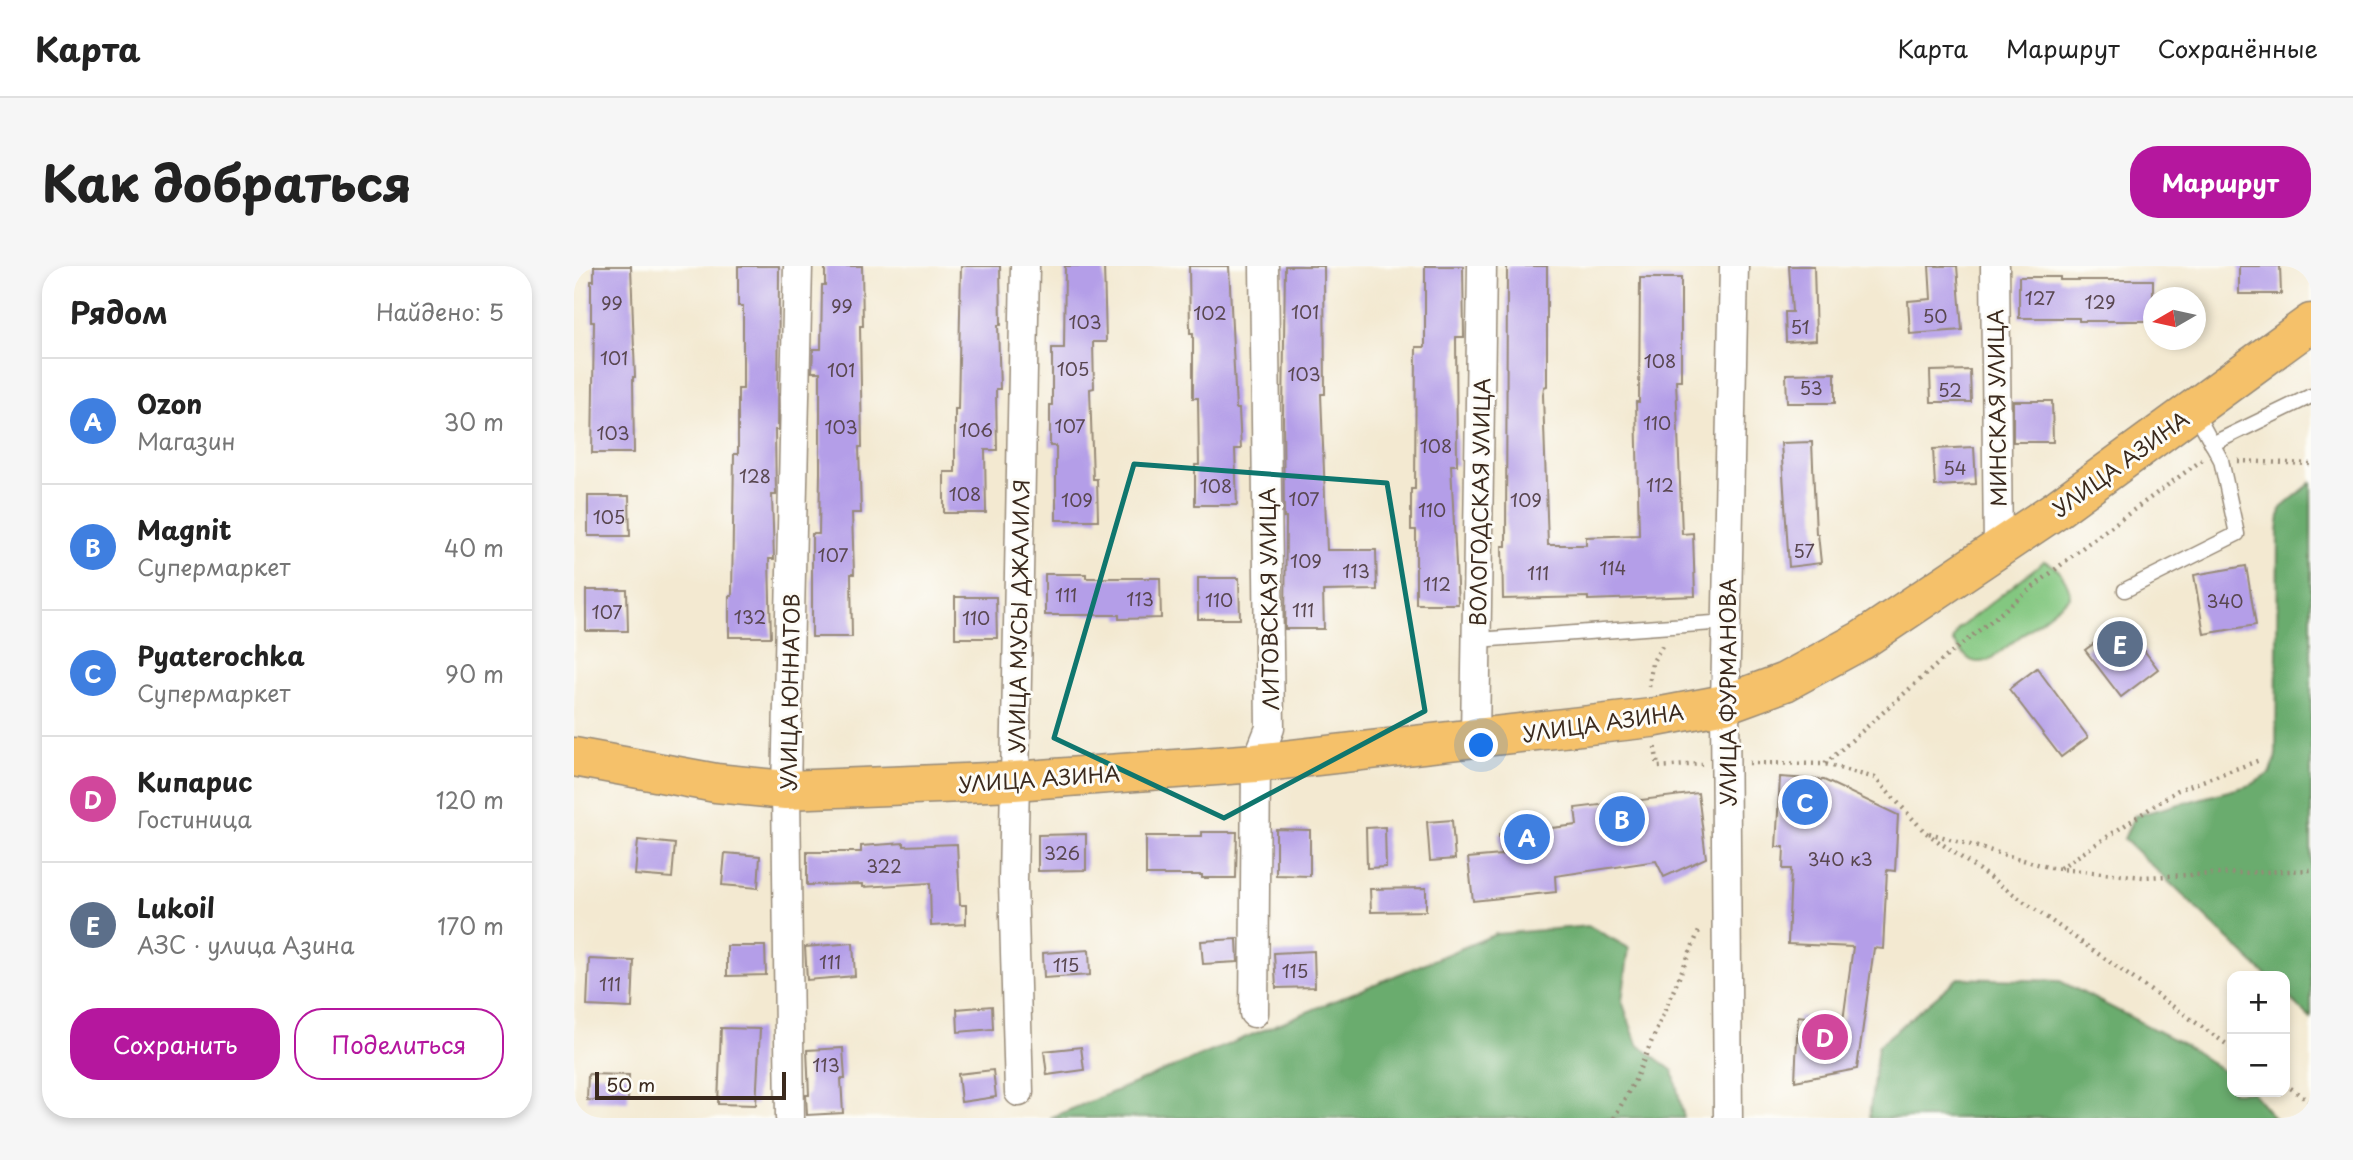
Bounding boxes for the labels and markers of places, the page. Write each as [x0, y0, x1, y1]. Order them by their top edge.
pin: E [2097, 618, 2143, 670]
pin: C [1782, 776, 1828, 828]
pin: B [1599, 793, 1645, 845]
pin: A [1504, 811, 1550, 863]
pin: D [1802, 1011, 1848, 1063]

